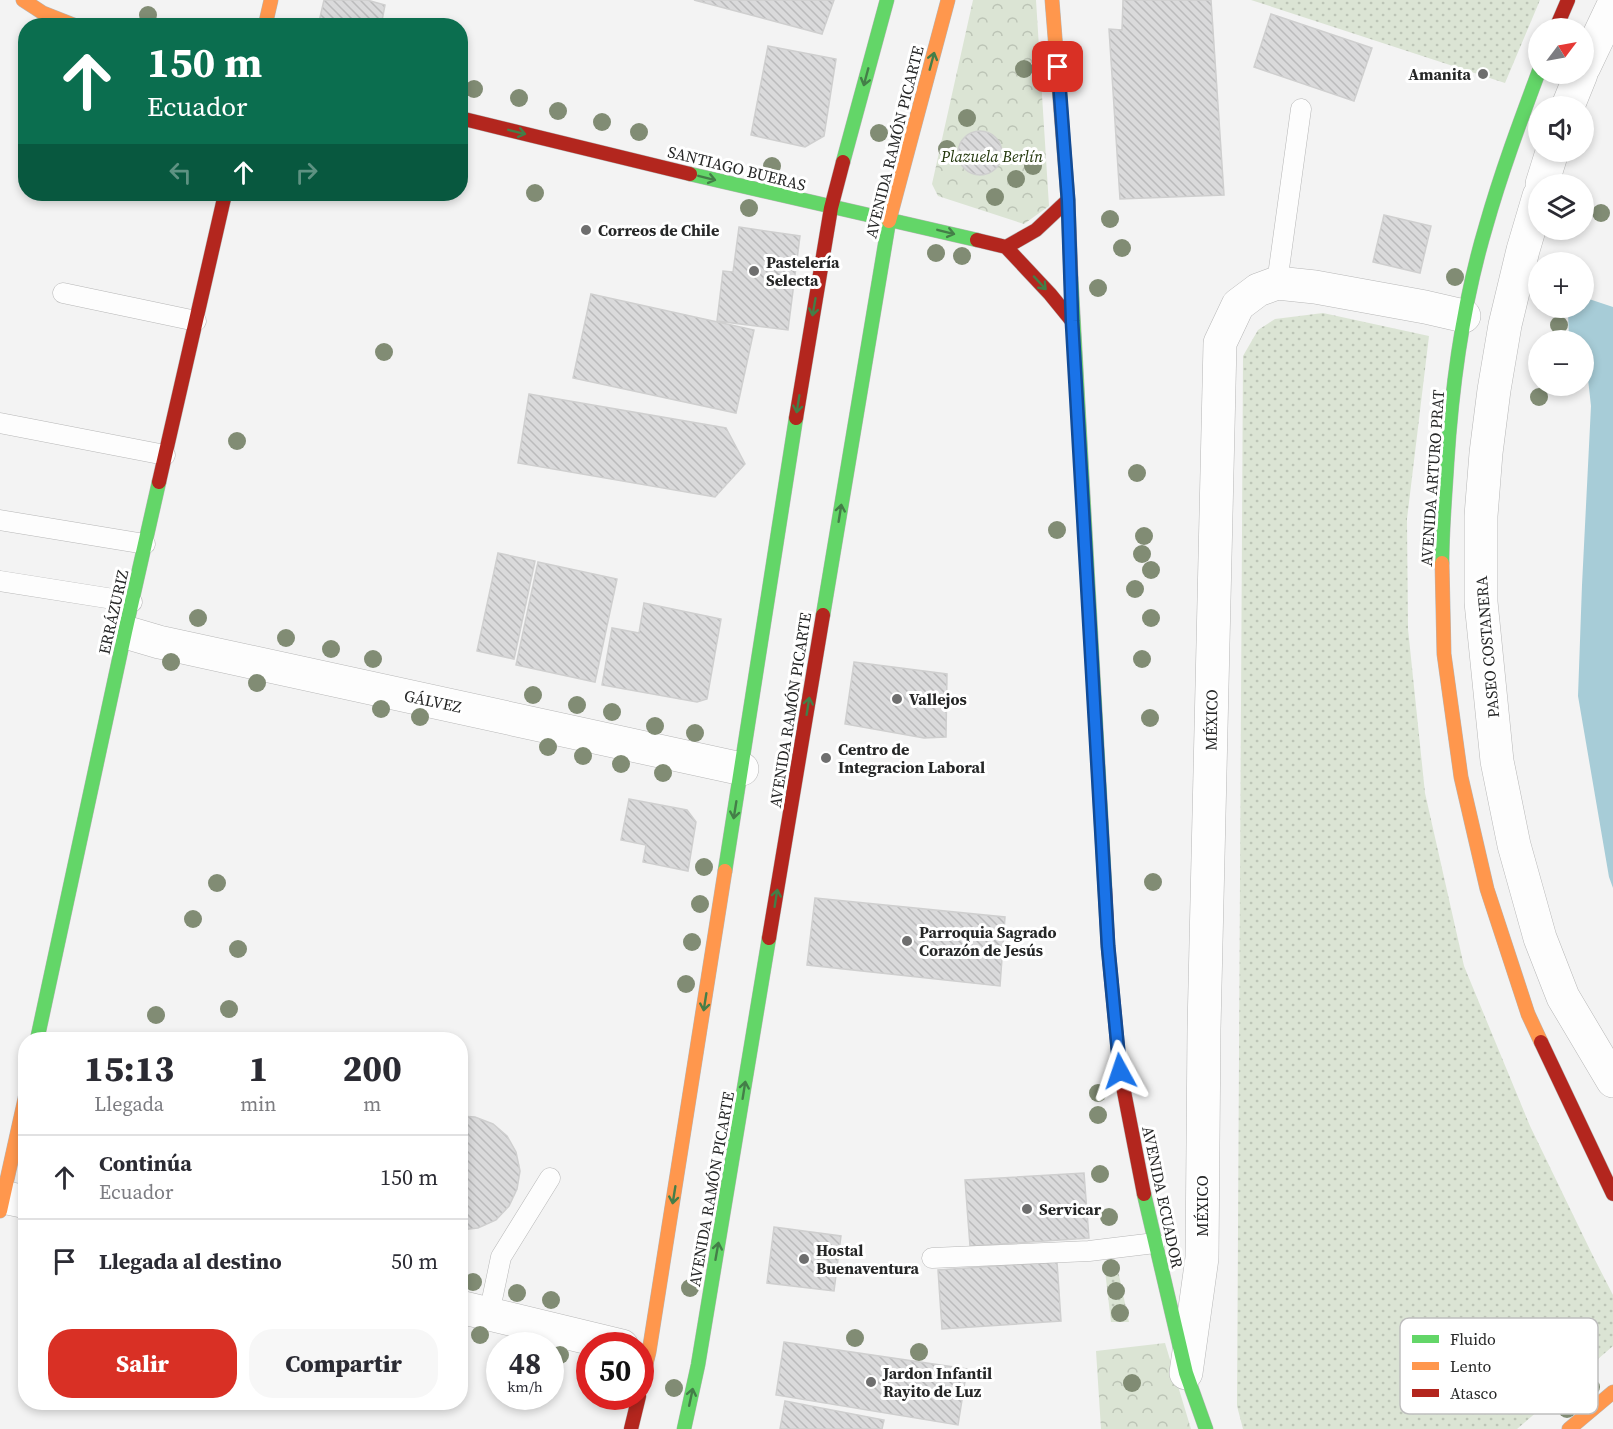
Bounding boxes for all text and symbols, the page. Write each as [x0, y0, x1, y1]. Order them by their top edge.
north arrow [1528, 18, 1594, 84]
map controls [1528, 18, 1594, 396]
text: 150 m [147, 33, 262, 91]
pin [1032, 41, 1083, 92]
icon: ahead [48, 42, 126, 120]
street label: AVENIDA RAMÓN PICARTE [859, 43, 929, 241]
icon: arrive [1041, 50, 1074, 83]
one-way arrow [927, 52, 938, 71]
place label: Amanita [1408, 63, 1471, 85]
one-way arrow [860, 67, 872, 86]
marker: Amanita [1476, 67, 1490, 81]
text: Ecuador [147, 88, 248, 125]
button: sound [1528, 96, 1594, 162]
one-way arrow [508, 126, 527, 138]
street label: SANTIAGO BUERAS [666, 140, 808, 196]
park label: Plazuela Berlín [940, 145, 1043, 167]
icon: left [164, 156, 197, 189]
icon: ahead [227, 156, 260, 189]
icon: right [290, 156, 323, 189]
one-way arrow [697, 172, 716, 184]
button: layers [1528, 174, 1594, 240]
place label: Correos de Chile [598, 219, 719, 241]
marker: Correos de Chile [579, 223, 593, 237]
one-way arrow [936, 227, 955, 239]
place label: Pastelería Selecta [766, 251, 840, 291]
button: + [1528, 252, 1594, 318]
marker: Pastelería Selecta [747, 264, 761, 278]
one-way arrow [1033, 275, 1047, 290]
one-way arrow [808, 296, 819, 316]
button: − [1528, 330, 1594, 396]
street label: AVENIDA ARTURO PRAT [1415, 389, 1449, 567]
one-way arrow [793, 394, 804, 414]
one-way arrow [835, 504, 846, 524]
street label: ERRÁZURIZ [93, 567, 133, 656]
street label: PASEO COSTANERA [1470, 575, 1504, 719]
street label: AVENIDA RAMÓN PICARTE [764, 610, 816, 809]
street label: GÁLVEZ [402, 684, 464, 718]
place label: Vallejos [909, 688, 967, 710]
street label: MÉXICO [1199, 689, 1223, 751]
marker: Vallejos [890, 692, 904, 706]
one-way arrow [803, 696, 814, 716]
place label: Centro de Integracion Laboral [838, 738, 985, 778]
marker: Centro de Integracion Laboral [819, 751, 833, 765]
one-way arrow [730, 799, 741, 819]
one-way arrow [771, 889, 782, 908]
place label: Parroquia Sagrado Corazón de Jesús [919, 921, 1057, 961]
marker: Parroquia Sagrado Corazón de Jesús [900, 934, 914, 948]
one-way arrow [699, 992, 710, 1011]
position arrow [1088, 1039, 1152, 1103]
text: 15:13 [84, 1044, 174, 1093]
text: 1 [248, 1044, 268, 1093]
text: 200 [342, 1044, 402, 1093]
one-way arrow [739, 1081, 750, 1101]
street label: AVENIDA RAMÓN PICARTE [683, 1089, 739, 1288]
text: Llegada [94, 1090, 164, 1118]
text: min [240, 1090, 276, 1118]
text: m [363, 1090, 381, 1118]
street label: AVENIDA ECUADOR [1137, 1124, 1189, 1271]
text: Continúa [99, 1148, 192, 1178]
icon: ahead [48, 1161, 81, 1194]
text: 150 m [380, 1162, 438, 1192]
street label: MÉXICO [1191, 1175, 1213, 1237]
text: Ecuador [99, 1178, 173, 1206]
one-way arrow [668, 1184, 679, 1204]
place label: Servicar [1039, 1198, 1102, 1220]
marker: Servicar [1020, 1202, 1034, 1216]
place label: Hostal Buenaventura [816, 1239, 920, 1279]
one-way arrow [712, 1242, 723, 1261]
icon: arrive [48, 1245, 81, 1278]
text: Llegada al destino [99, 1246, 282, 1276]
text: 50 m [391, 1246, 438, 1276]
marker: Hostal Buenaventura [797, 1252, 811, 1266]
legend [1400, 1318, 1598, 1414]
text: Fluido [1450, 1328, 1496, 1350]
button: Salir [48, 1329, 237, 1398]
button: Compartir [249, 1329, 438, 1398]
speed limit sign: 50 [576, 1332, 654, 1410]
text: 48 [509, 1343, 541, 1384]
text: Lento [1450, 1355, 1492, 1377]
place label: Jardon Infantil Rayito de Luz [882, 1362, 992, 1402]
marker: Jardon Infantil Rayito de Luz [864, 1375, 878, 1389]
text: km/h [507, 1376, 543, 1397]
text: Atasco [1450, 1382, 1497, 1404]
one-way arrow [686, 1388, 697, 1407]

